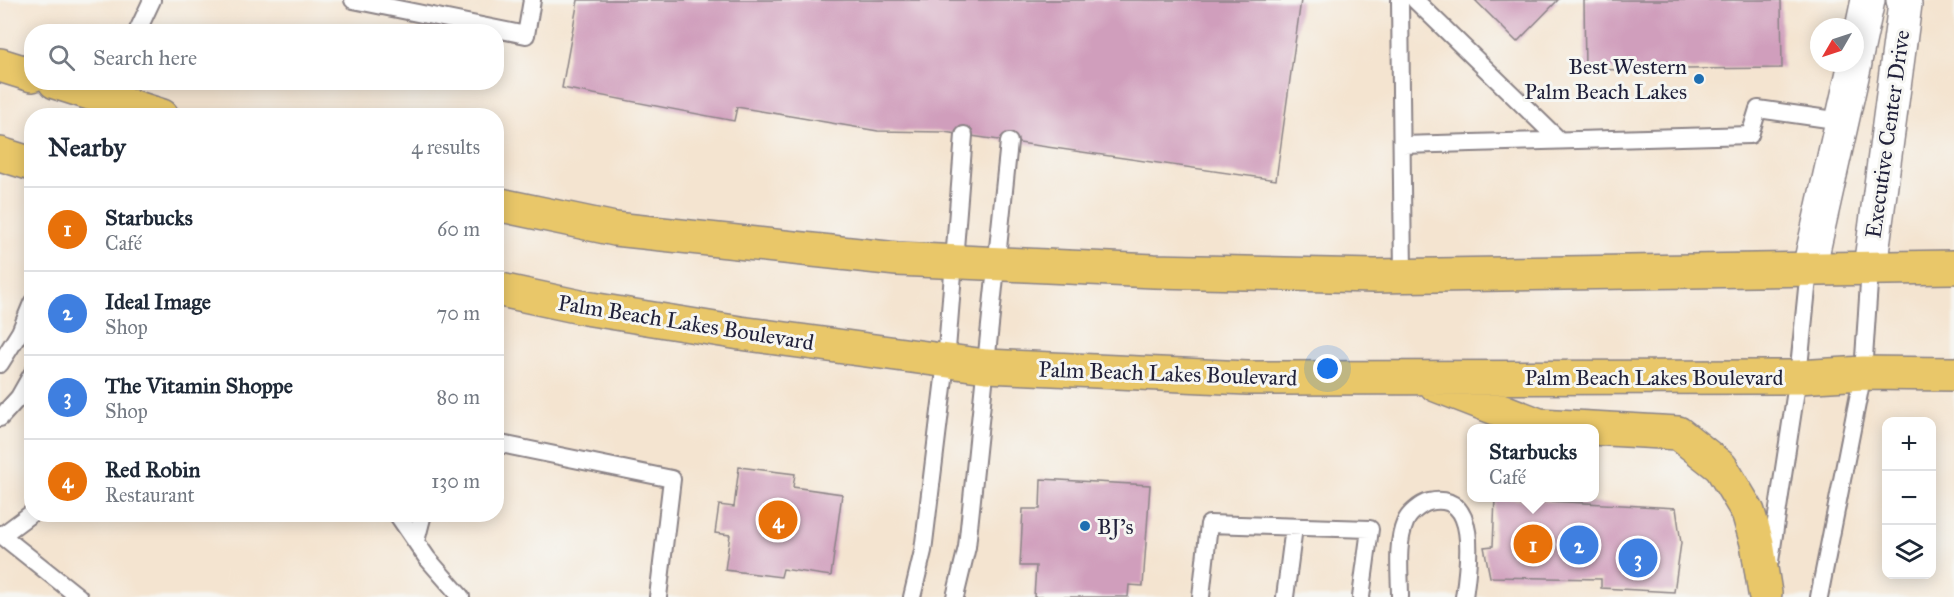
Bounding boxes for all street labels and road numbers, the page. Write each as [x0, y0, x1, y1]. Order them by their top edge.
street label: Executive Center Drive [1860, 28, 1915, 240]
street label: Palm Beach Lakes Boulevard [556, 289, 816, 356]
street label: Palm Beach Lakes Boulevard [1038, 355, 1298, 392]
street label: Palm Beach Lakes Boulevard [1525, 364, 1783, 391]

